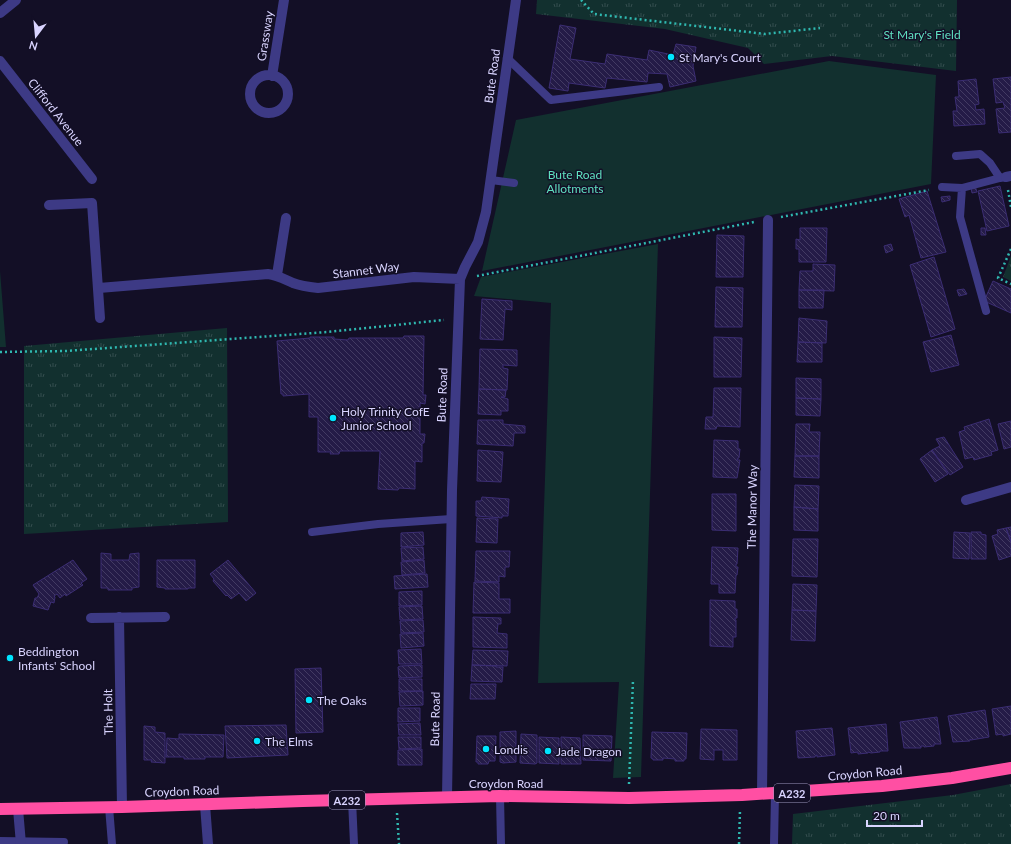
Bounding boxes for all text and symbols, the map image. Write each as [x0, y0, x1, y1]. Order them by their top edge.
street label: Grassway [254, 9, 276, 62]
north arrow [16, 16, 56, 56]
park label: St Mary's Field [883, 27, 961, 42]
text: N [27, 39, 39, 54]
street label: Bute Road [481, 48, 503, 104]
place label: St Mary's Court [679, 50, 761, 65]
marker: St Mary's Court [666, 52, 676, 62]
street label: Clifford Avenue [25, 75, 87, 149]
park label: Bute Road Allotments [546, 167, 604, 196]
street label: Stannet Way [332, 258, 401, 282]
street label: Bute Road [434, 367, 450, 423]
place label: Holy Trinity CofE Junior School [341, 404, 430, 433]
marker: Holy Trinity CofE Junior School [328, 413, 338, 423]
street label: The Manor Way [744, 464, 760, 549]
place label: Beddington Infants' School [18, 644, 95, 673]
marker: Beddington Infants' School [5, 653, 15, 663]
street label: The Holt [100, 688, 116, 735]
street label: Bute Road [427, 692, 443, 746]
place label: The Oaks [317, 693, 367, 708]
marker: The Oaks [304, 695, 314, 705]
place label: The Elms [265, 734, 313, 749]
marker: The Elms [252, 736, 262, 746]
place label: Londis [494, 742, 528, 757]
marker: Londis [481, 744, 491, 754]
place label: Jade Dragon [556, 744, 622, 759]
marker: Jade Dragon [543, 746, 553, 756]
street label: Croydon Road [827, 762, 903, 784]
street label: Croydon Road [469, 776, 543, 791]
street label: Croydon Road [144, 782, 220, 800]
road number: A232 [774, 784, 810, 802]
road number: A232 [329, 791, 365, 809]
scale bar [867, 802, 922, 828]
text: 20 m [873, 808, 900, 823]

